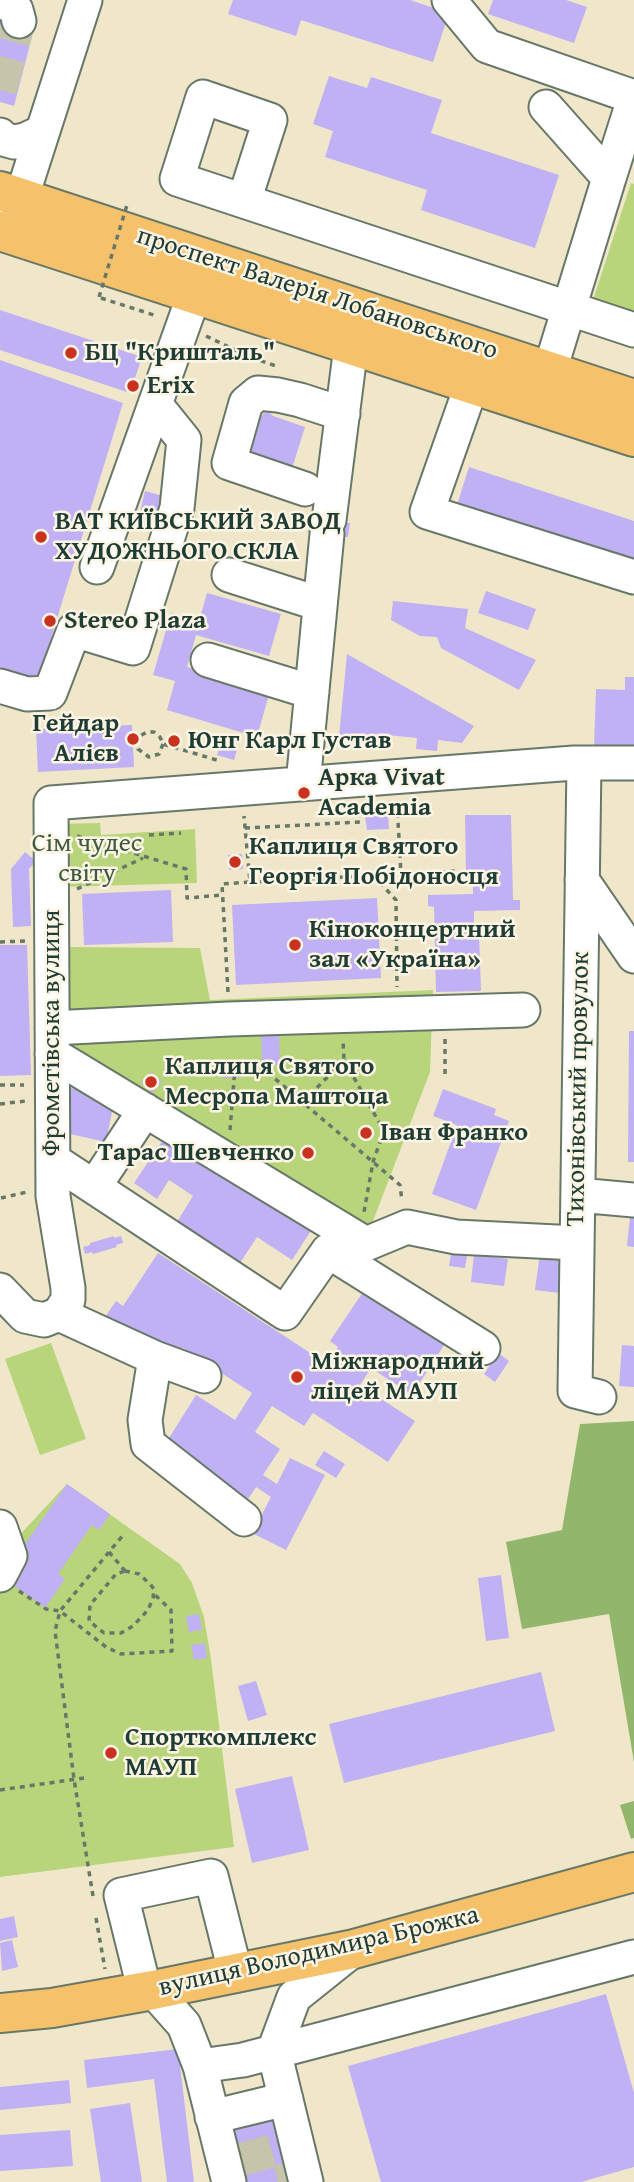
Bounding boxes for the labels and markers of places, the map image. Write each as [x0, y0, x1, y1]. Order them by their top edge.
place label: БЦ "Кришталь" [85, 337, 275, 369]
marker: БЦ "Кришталь" [63, 345, 79, 361]
place label: Erix [147, 370, 195, 402]
marker: Erix [125, 378, 141, 394]
place label: ВАТ КИЇВСЬКИЙ ЗАВОД ХУДОЖНЬОГО СКЛА [55, 506, 341, 568]
marker: ВАТ КИЇВСЬКИЙ ЗАВОД ХУДОЖНЬОГО СКЛА [33, 529, 49, 545]
place label: Stereo Plaza [64, 605, 206, 637]
marker: Stereo Plaza [42, 613, 58, 629]
place label: Гейдар Алієв [33, 708, 119, 770]
place label: Юнг Карл Густав [188, 725, 392, 757]
marker: Гейдар Алієв [125, 731, 141, 747]
marker: Юнг Карл Густав [166, 733, 182, 749]
place label: Арка Vivat Academia [318, 762, 445, 824]
marker: Арка Vivat Academia [296, 785, 312, 801]
place label: Каплиця Святого Георгія Побідоносця [249, 831, 499, 892]
marker: Каплиця Святого Георгія Побідоносця [227, 854, 243, 870]
place label: Кіноконцертний зал «Україна» [309, 914, 515, 976]
marker: Кіноконцертний зал «Україна» [287, 937, 303, 953]
place label: Каплиця Святого Месропа Маштоца [165, 1051, 389, 1112]
marker: Каплиця Святого Месропа Маштоца [143, 1074, 159, 1090]
place label: Іван Франко [380, 1117, 528, 1149]
marker: Іван Франко [358, 1125, 374, 1141]
place label: Тарас Шевченко [98, 1137, 294, 1169]
marker: Тарас Шевченко [300, 1145, 316, 1161]
place label: Міжнародний ліцей МАУП [311, 1346, 484, 1408]
marker: Міжнародний ліцей МАУП [289, 1369, 305, 1385]
place label: Спорткомплекс МАУП [125, 1722, 316, 1784]
marker: Спорткомплекс МАУП [103, 1745, 119, 1761]

